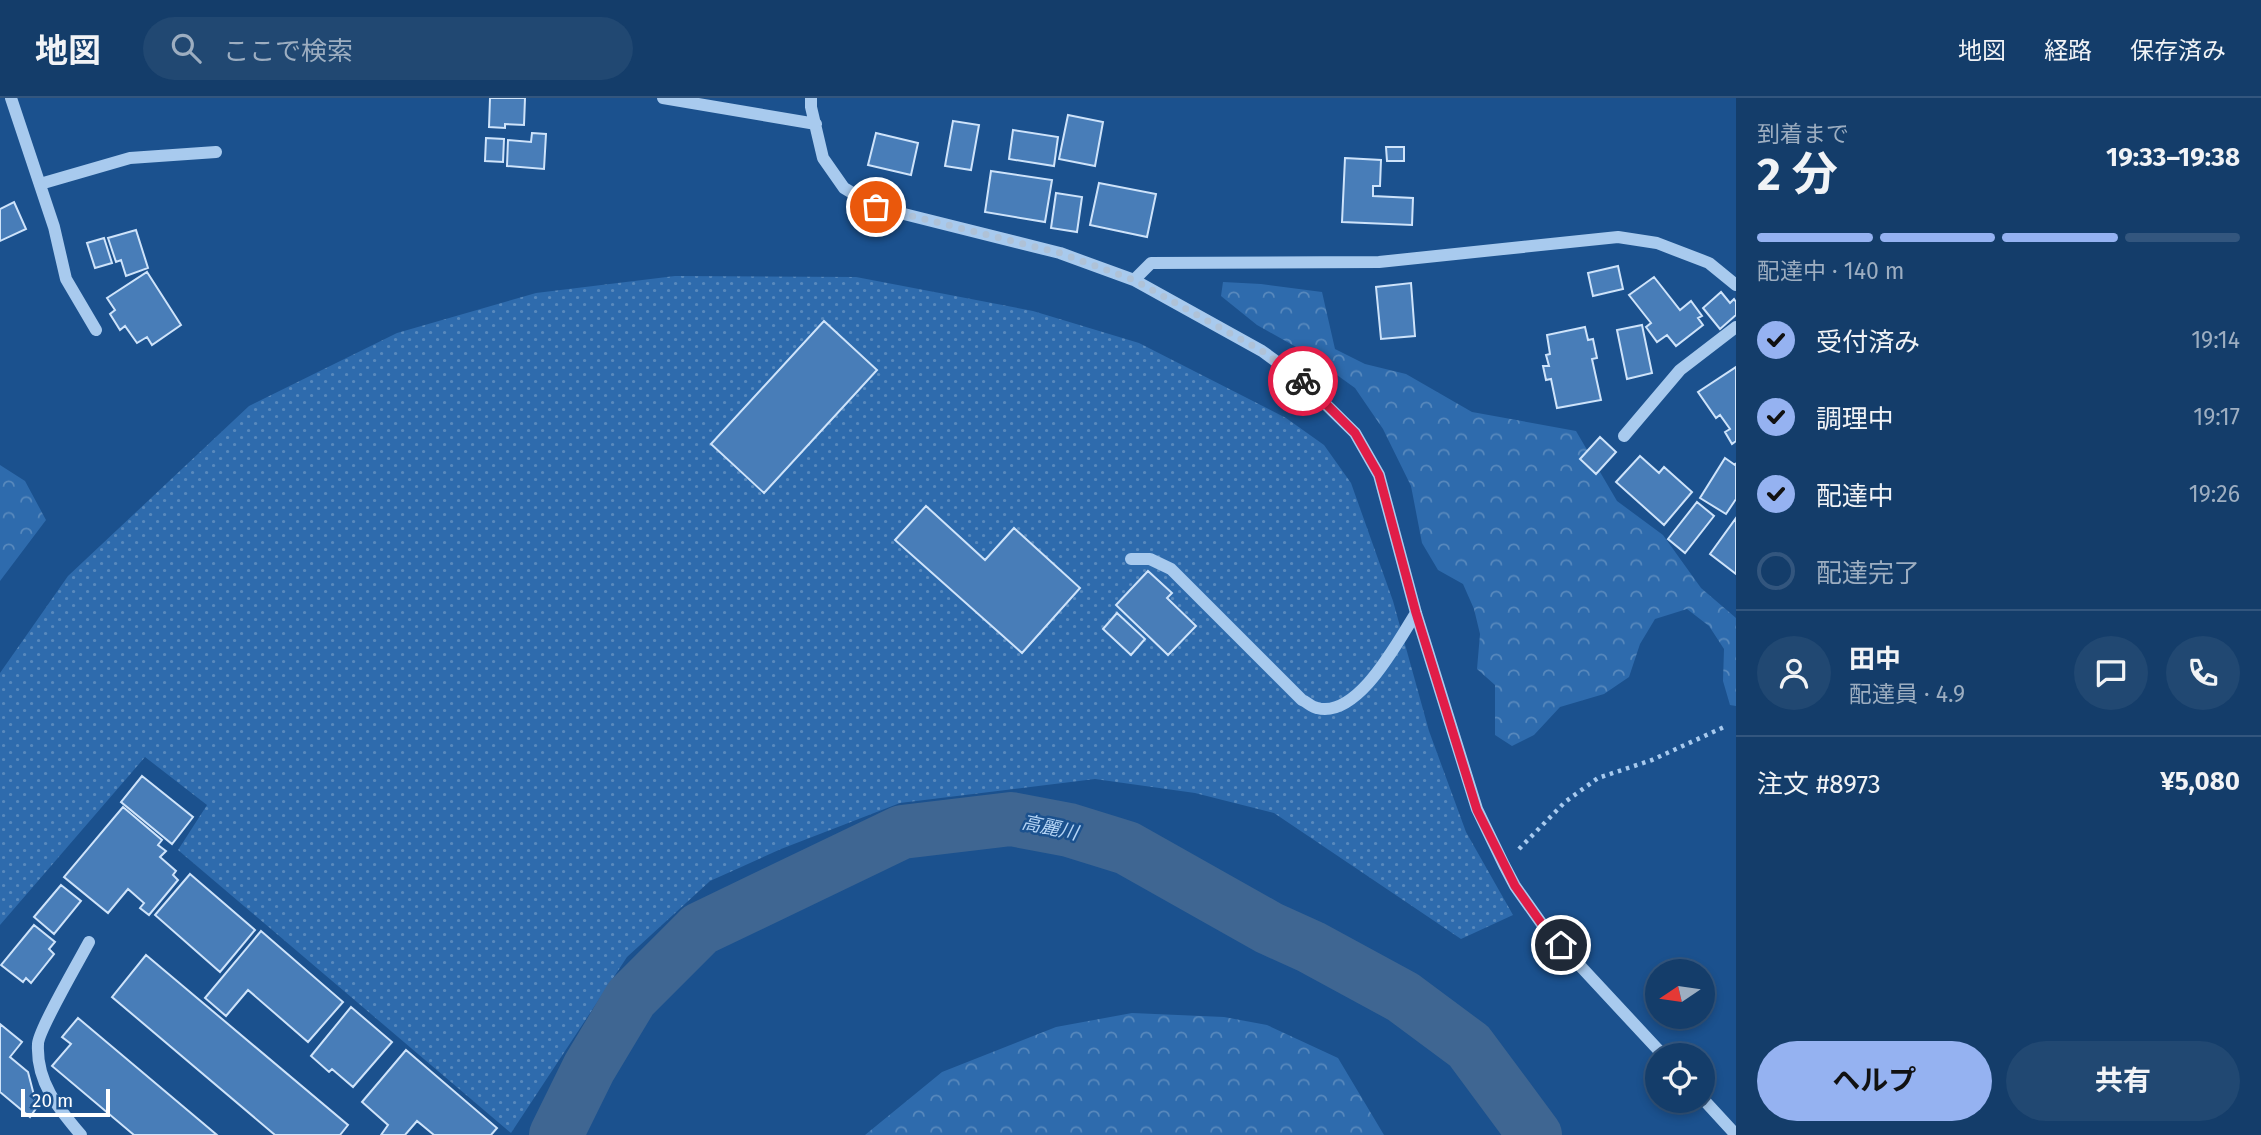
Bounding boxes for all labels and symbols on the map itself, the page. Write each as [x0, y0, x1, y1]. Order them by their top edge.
pin [846, 177, 906, 237]
courier [1268, 346, 1338, 416]
water label: 高麗川 [1020, 810, 1082, 845]
pin [1531, 915, 1591, 975]
north arrow [1645, 959, 1715, 1029]
scale bar [21, 1086, 110, 1118]

